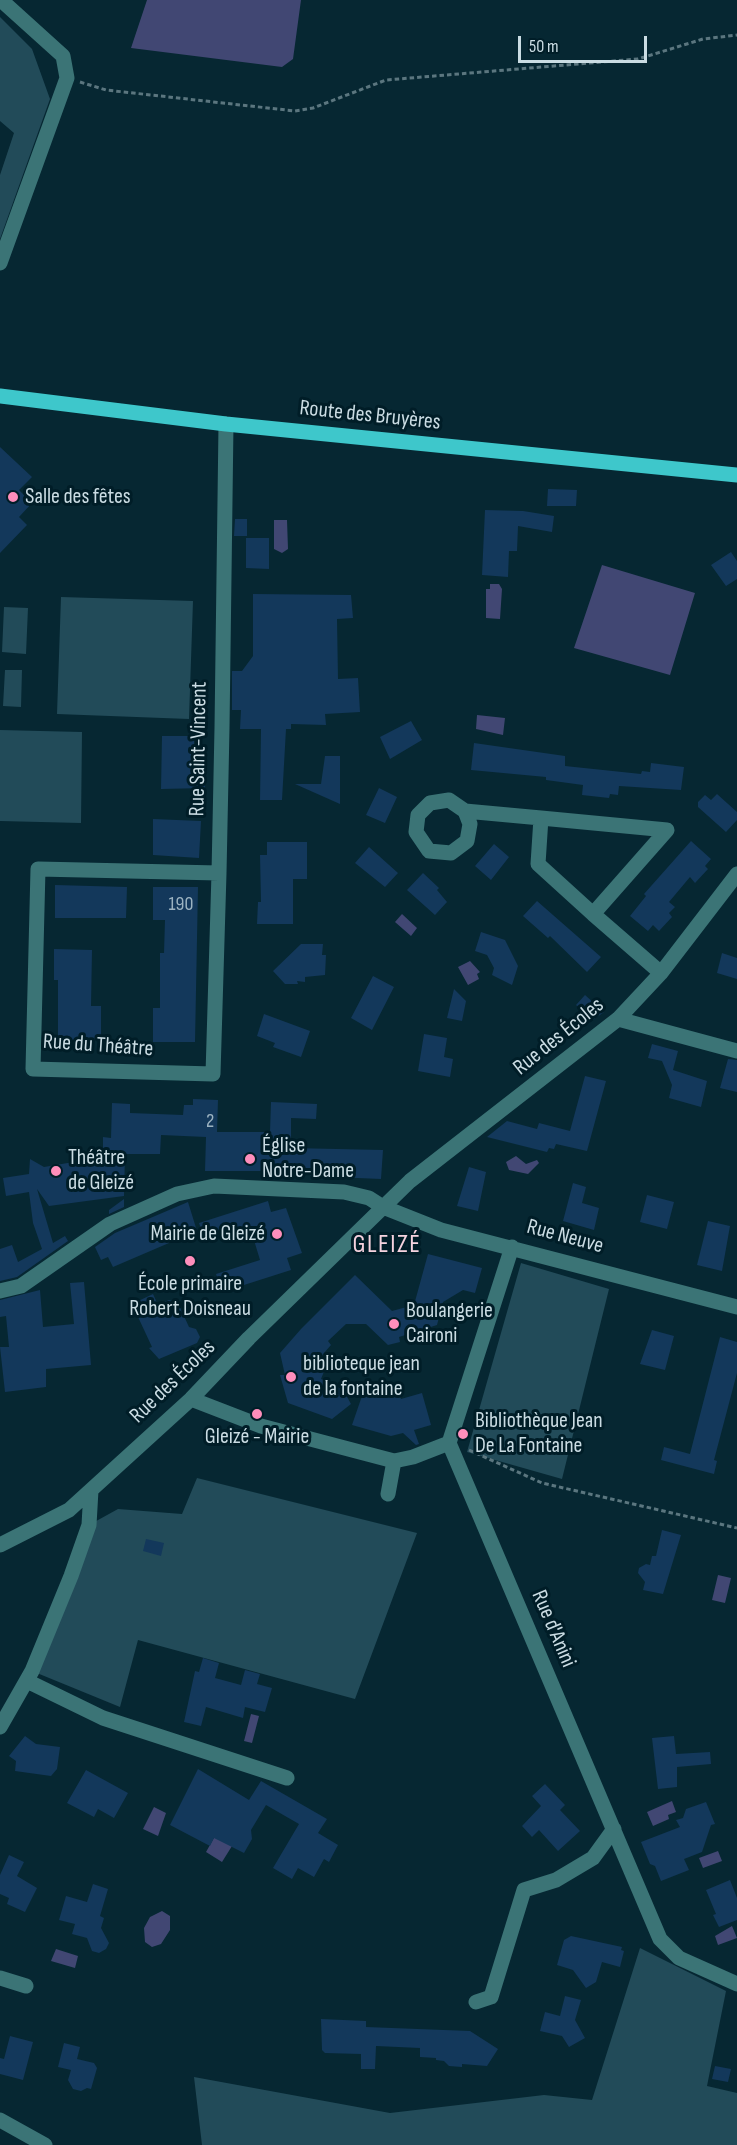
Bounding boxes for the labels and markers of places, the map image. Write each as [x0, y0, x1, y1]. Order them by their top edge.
place label: Salle des fêtes [25, 484, 131, 510]
marker: Salle des fêtes [6, 490, 20, 504]
place label: Église Notre-Dame [262, 1133, 354, 1184]
place label: Théâtre de Gleizé [68, 1145, 134, 1196]
marker: Église Notre-Dame [243, 1152, 257, 1166]
marker: Théâtre de Gleizé [49, 1164, 63, 1178]
place label: Mairie de Gleizé [151, 1221, 265, 1247]
marker: Mairie de Gleizé [270, 1227, 284, 1241]
marker: École primaire Robert Doisneau [183, 1254, 197, 1268]
place label: École primaire Robert Doisneau [129, 1271, 251, 1322]
place label: Boulangerie Caironi [406, 1298, 493, 1350]
marker: Boulangerie Caironi [387, 1317, 401, 1331]
place label: biblioteque jean de la fontaine [303, 1351, 420, 1402]
marker: biblioteque jean de la fontaine [284, 1370, 298, 1384]
marker: Gleizé - Mairie [250, 1407, 264, 1421]
place label: Bibliothèque Jean De La Fontaine [475, 1408, 603, 1460]
place label: Gleizé - Mairie [205, 1424, 309, 1450]
marker: Bibliothèque Jean De La Fontaine [456, 1427, 470, 1441]

